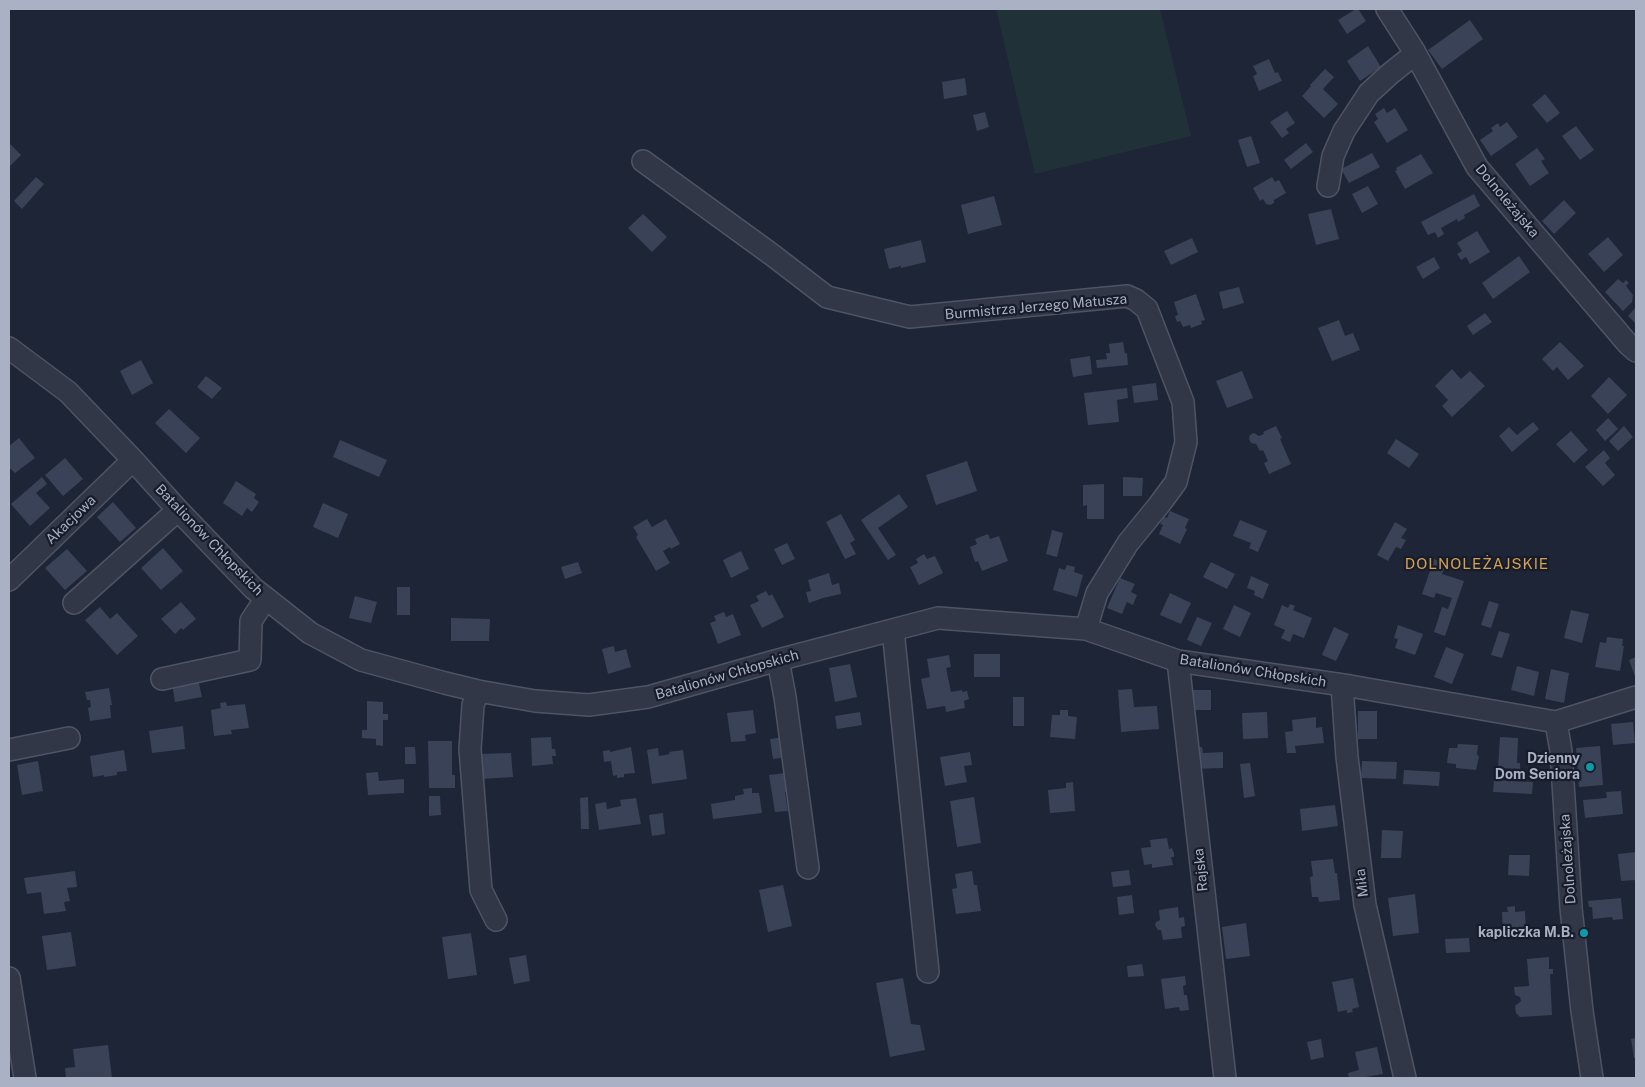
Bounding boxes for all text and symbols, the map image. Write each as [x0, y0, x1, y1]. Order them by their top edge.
street label: Dolnoleżajska [1472, 161, 1542, 241]
street label: Burmistrza Jerzego Matusza [944, 291, 1128, 323]
street label: Batalionów Chłopskich [151, 481, 267, 599]
street label: Akacjowa [43, 492, 99, 548]
district label: DOLNOLEŻAJSKIE [1403, 555, 1551, 573]
street label: Batalionów Chłopskich [653, 646, 801, 704]
street label: Batalionów Chłopskich [1178, 651, 1328, 691]
place label: Dzienny Dom Seniora [1495, 751, 1580, 784]
marker: Dzienny Dom Seniora [1584, 761, 1596, 773]
street label: Dolnoleżajska [1556, 813, 1580, 905]
street label: Rajska [1190, 848, 1212, 892]
street label: Miła [1352, 868, 1372, 898]
place label: kapliczka M.B. [1478, 925, 1574, 941]
marker: kapliczka M.B. [1578, 927, 1590, 939]

